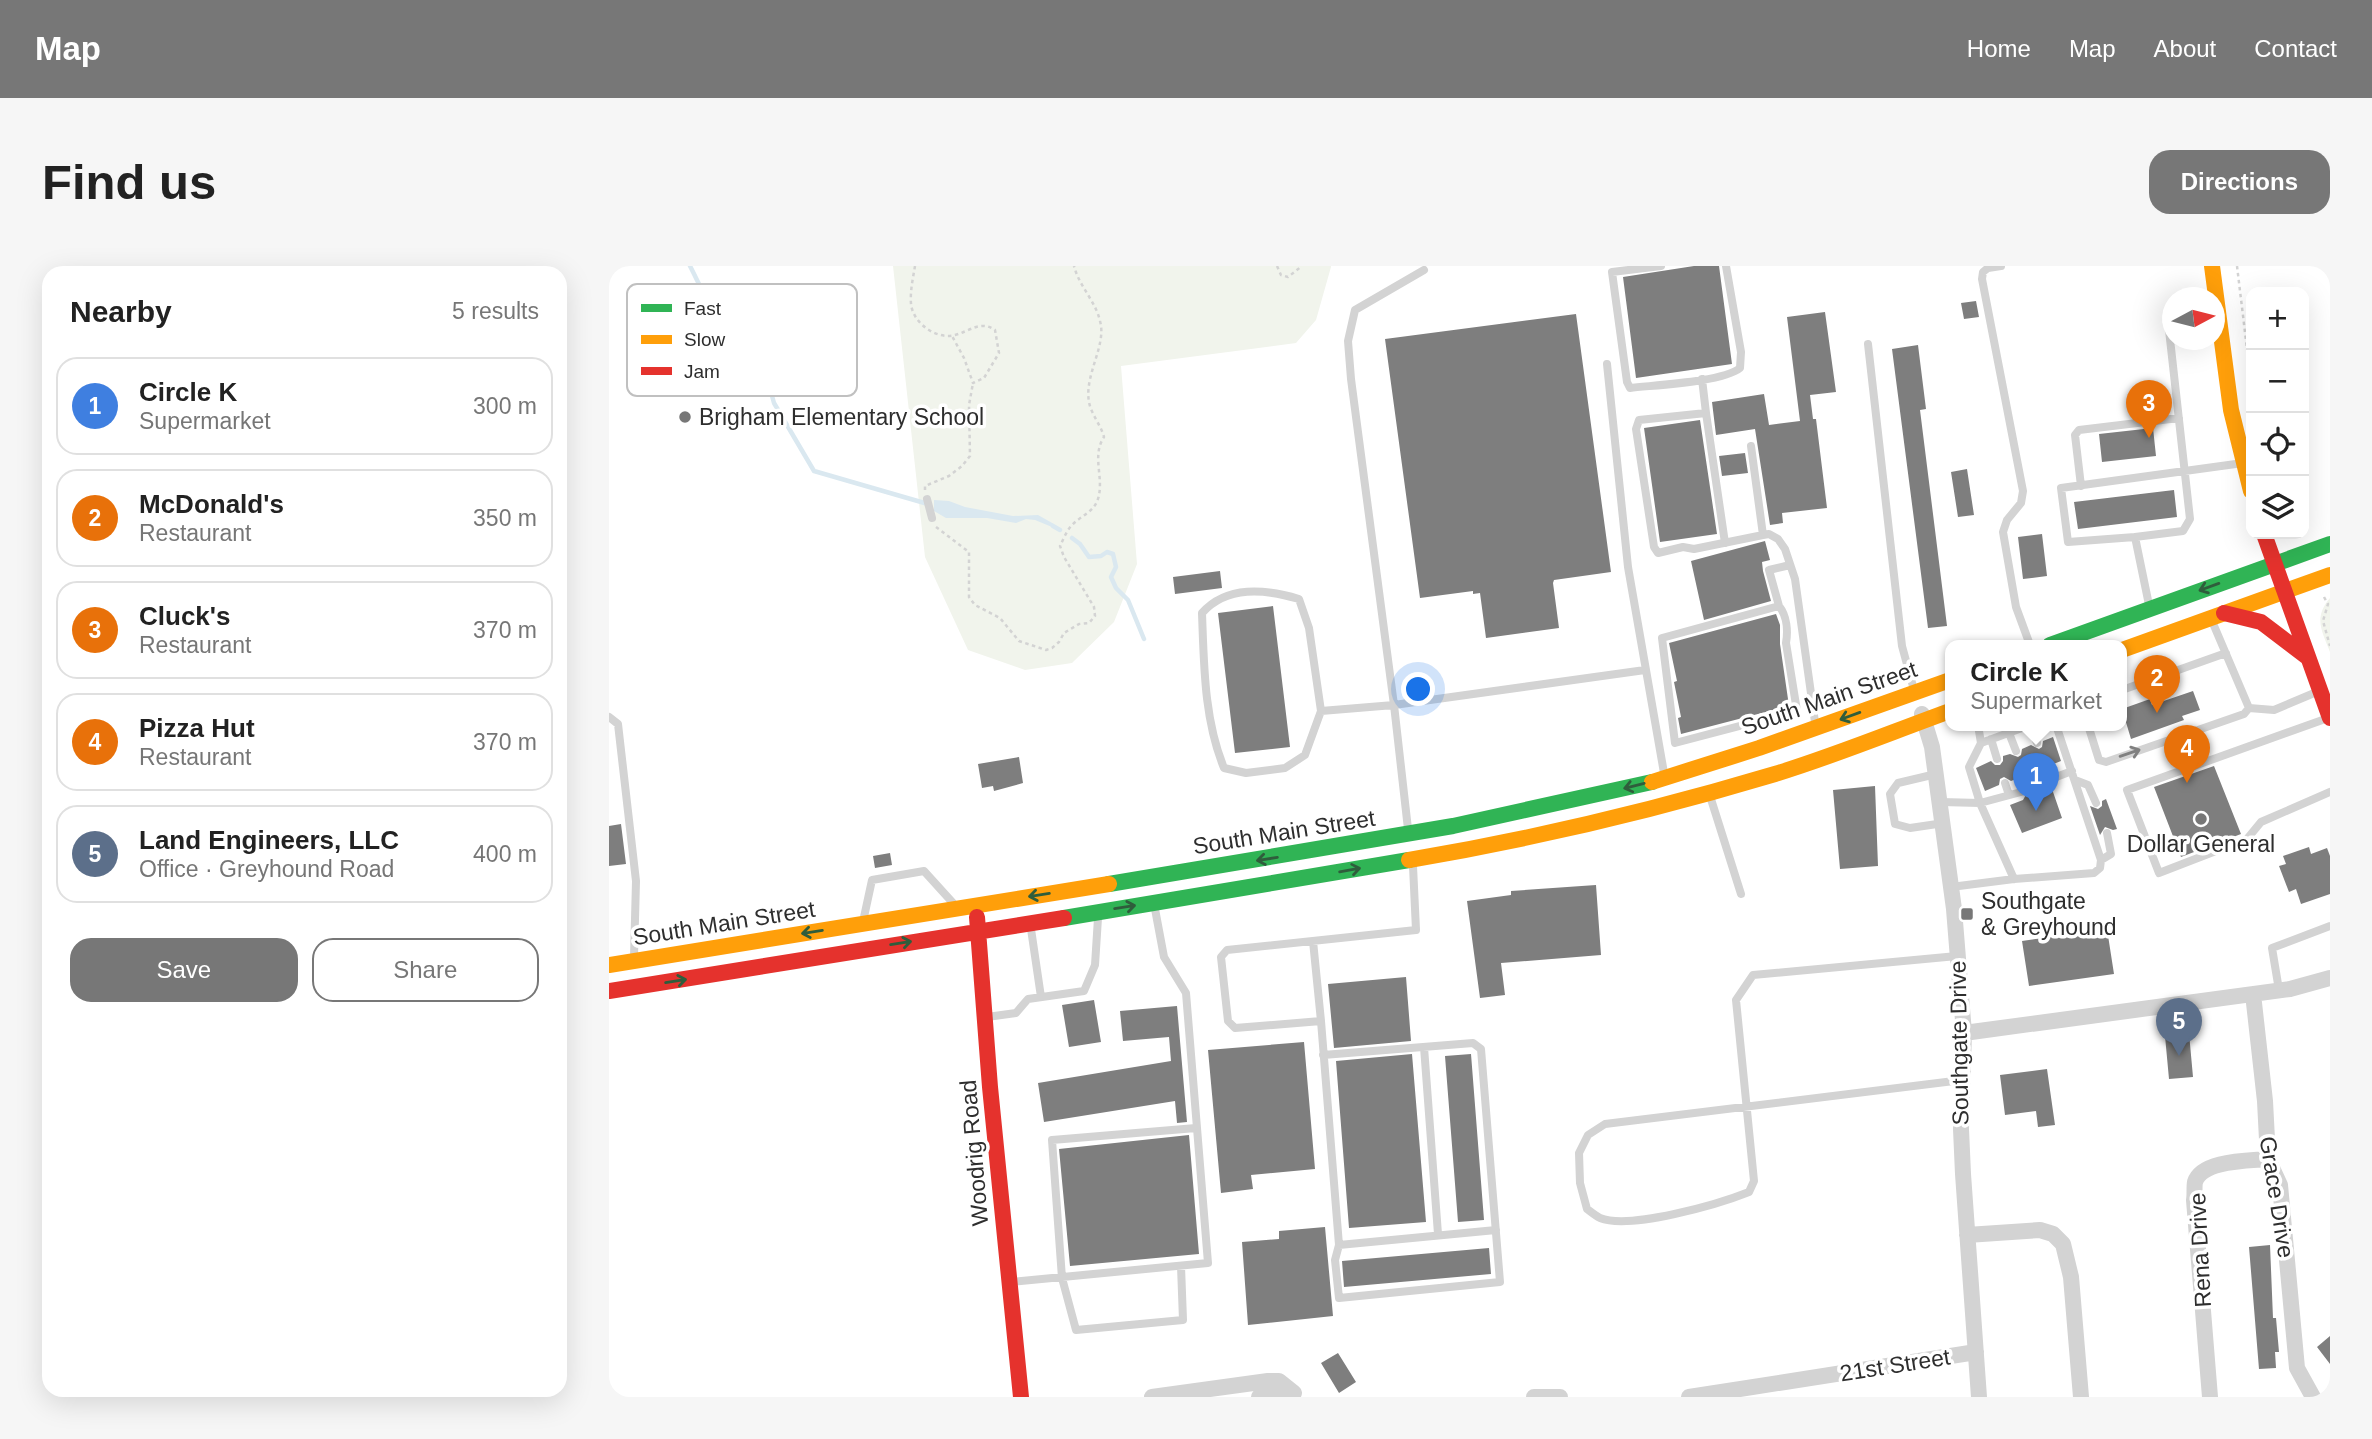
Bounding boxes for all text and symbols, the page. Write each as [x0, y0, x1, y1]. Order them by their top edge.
text: Map [35, 30, 101, 67]
text: Home [1967, 35, 2031, 62]
text: Map [2069, 35, 2116, 62]
text: About [2154, 35, 2216, 62]
text: Contact [2254, 35, 2337, 62]
button: Directions [2149, 150, 2330, 214]
text: Find us [42, 155, 216, 209]
legend [627, 284, 857, 396]
north arrow [2162, 287, 2225, 350]
map controls [2246, 287, 2309, 539]
button: + [2246, 287, 2309, 350]
text: Nearby [70, 295, 172, 328]
text: 5 results [452, 298, 539, 324]
text: Fast [684, 298, 722, 319]
text: Slow [684, 329, 725, 350]
button: − [2246, 350, 2309, 413]
text: Jam [684, 361, 720, 382]
text: Circle K [139, 377, 237, 407]
pin: 3 [2126, 380, 2172, 438]
text: 1 [89, 393, 101, 419]
text: 300 m [473, 393, 537, 419]
place label: Brigham Elementary School [699, 404, 984, 430]
text: Supermarket [139, 408, 271, 434]
marker: Brigham Elementary School [677, 409, 693, 425]
button: locate [2246, 413, 2309, 476]
button: layers [2246, 476, 2309, 539]
text: McDonald's [139, 489, 284, 519]
text: 2 [89, 505, 101, 531]
text: 350 m [473, 505, 537, 531]
text: Restaurant [139, 520, 252, 546]
one-way arrow [2199, 582, 2221, 594]
text: Cluck's [139, 601, 230, 631]
text: 3 [89, 617, 101, 643]
text: 370 m [473, 617, 537, 643]
text: Restaurant [139, 632, 252, 658]
popup [1945, 640, 2127, 731]
pin: 2 [2134, 655, 2180, 713]
street label: South Main Street [1738, 656, 1921, 740]
text: Circle K [1970, 657, 2068, 687]
your location [1401, 672, 1435, 706]
text: Supermarket [1970, 688, 2102, 714]
one-way arrow [1840, 711, 1862, 723]
text: Pizza Hut [139, 713, 255, 743]
pin: 4 [2164, 725, 2210, 783]
text: 4 [89, 729, 101, 755]
text: 370 m [473, 729, 537, 755]
text: Restaurant [139, 744, 252, 770]
one-way arrow [2118, 746, 2140, 759]
pin: 1 [2013, 753, 2059, 811]
one-way arrow [1623, 780, 1646, 793]
street label: South Main Street [1191, 805, 1378, 859]
marker: Dollar General [2193, 811, 2209, 827]
text: Land Engineers, LLC [139, 825, 399, 855]
place label: Dollar General [2127, 831, 2275, 857]
text: 5 [89, 841, 101, 867]
text: 400 m [473, 841, 537, 867]
one-way arrow [1256, 853, 1279, 866]
text: Office · Greyhound Road [139, 856, 394, 882]
one-way arrow [1338, 863, 1361, 876]
place label: Southgate & Greyhound [1981, 888, 2117, 940]
one-way arrow [1028, 889, 1050, 902]
street label: South Main Street [631, 896, 818, 950]
one-way arrow [1114, 900, 1136, 913]
marker: Southgate & Greyhound [1959, 906, 1975, 922]
one-way arrow [801, 926, 824, 939]
one-way arrow [889, 936, 912, 949]
button: Save [70, 938, 298, 1002]
button: Share [312, 938, 539, 1002]
street label: Southgate Drive [1945, 960, 1973, 1126]
one-way arrow [664, 974, 687, 987]
pin: 5 [2156, 998, 2202, 1056]
street label: Woodrig Road [955, 1079, 993, 1227]
street label: Grace Drive [2255, 1134, 2299, 1260]
street label: Rena Drive [2184, 1192, 2216, 1308]
street label: 21st Street [1838, 1343, 1953, 1387]

